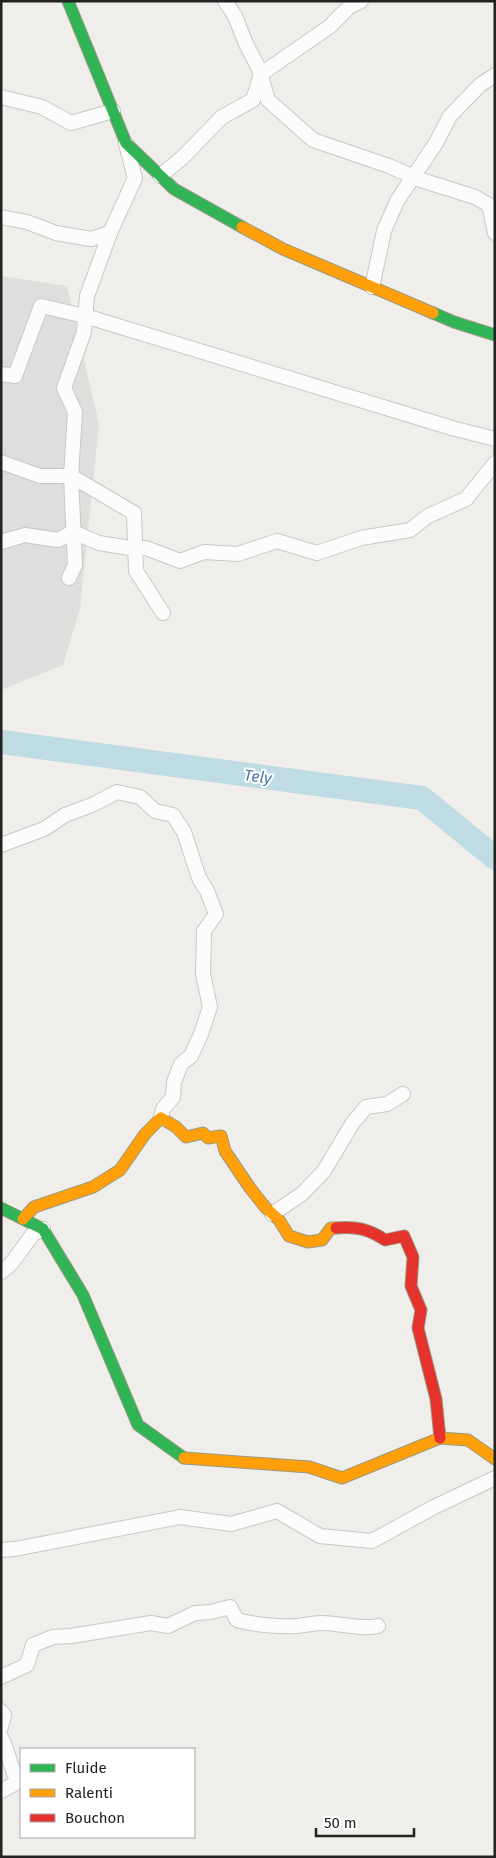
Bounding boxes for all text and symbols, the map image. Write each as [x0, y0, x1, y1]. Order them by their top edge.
water label: Tely [243, 765, 274, 788]
legend [20, 1748, 195, 1838]
text: Fluide [65, 1759, 107, 1777]
text: Ralenti [65, 1784, 113, 1802]
scale bar [316, 1806, 414, 1838]
text: Bouchon [65, 1809, 125, 1827]
text: 50 m [324, 1814, 357, 1832]

